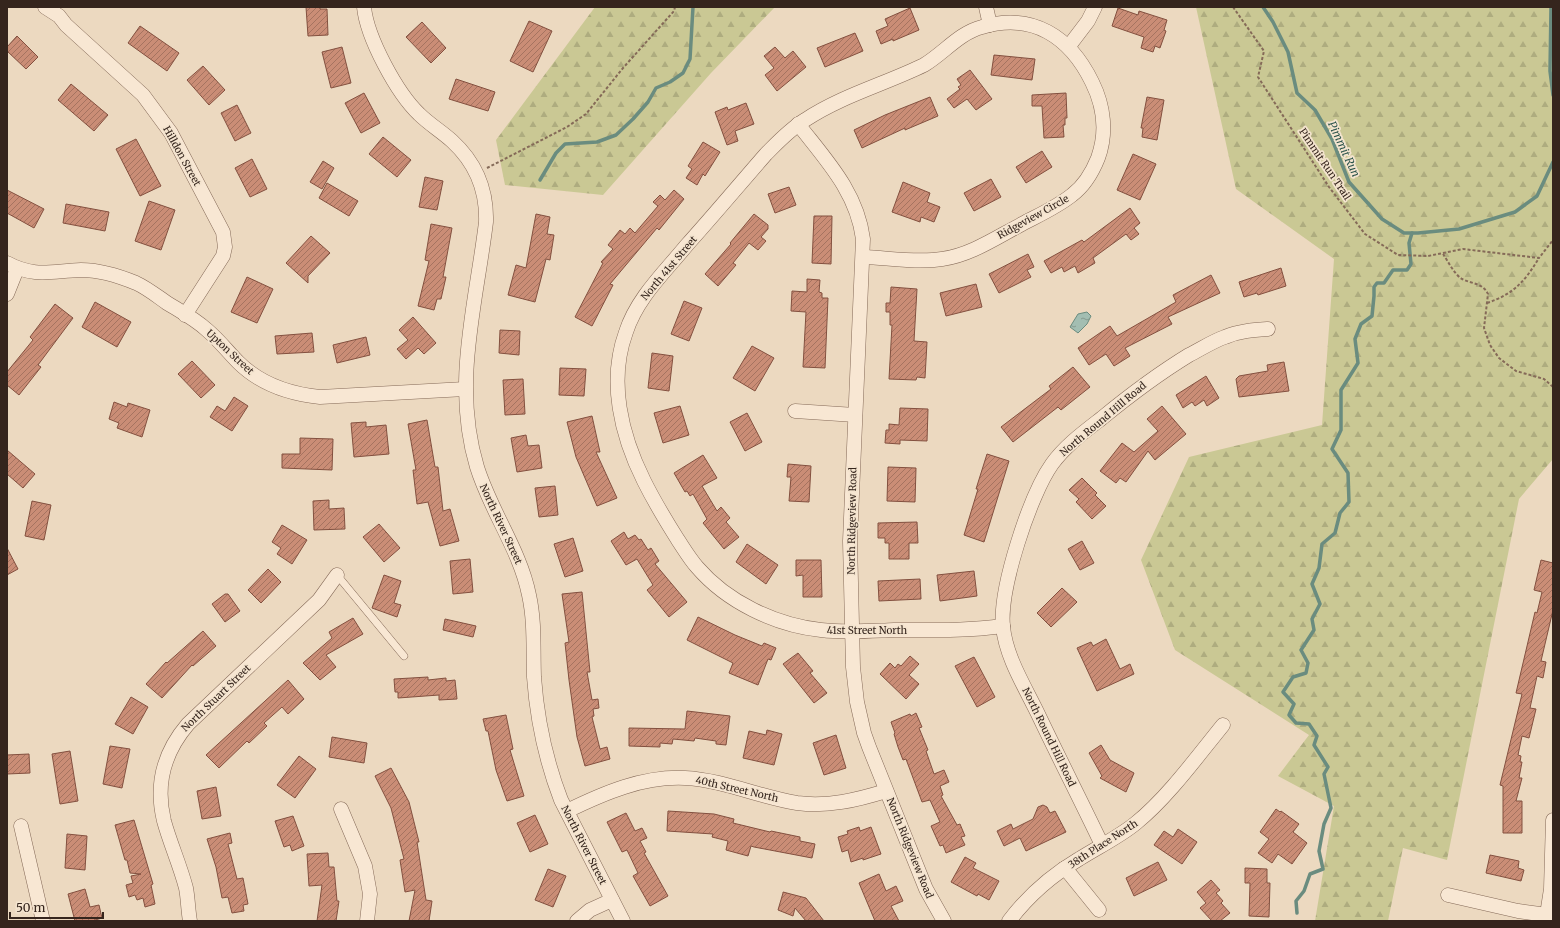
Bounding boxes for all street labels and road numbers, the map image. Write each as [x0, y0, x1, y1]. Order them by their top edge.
street label: Hilldon Street [160, 124, 204, 188]
street label: Pimmit Run Trail [1296, 126, 1354, 202]
street label: Ridgeview Circle [995, 192, 1071, 242]
street label: North 41st Street [638, 233, 700, 303]
street label: Upton Street [203, 327, 257, 377]
street label: North Round Hill Road [1057, 379, 1149, 459]
street label: North Ridgeview Road [845, 467, 859, 575]
street label: North River Street [477, 482, 525, 566]
street label: 41st Street North [827, 624, 908, 637]
street label: North Stuart Street [179, 661, 254, 734]
street label: North Round Hill Road [1019, 685, 1079, 789]
street label: 40th Street North [694, 773, 780, 805]
street label: North Ridgeview Road [884, 796, 936, 900]
street label: North River Street [558, 803, 610, 887]
street label: 38th Place North [1066, 817, 1140, 871]

